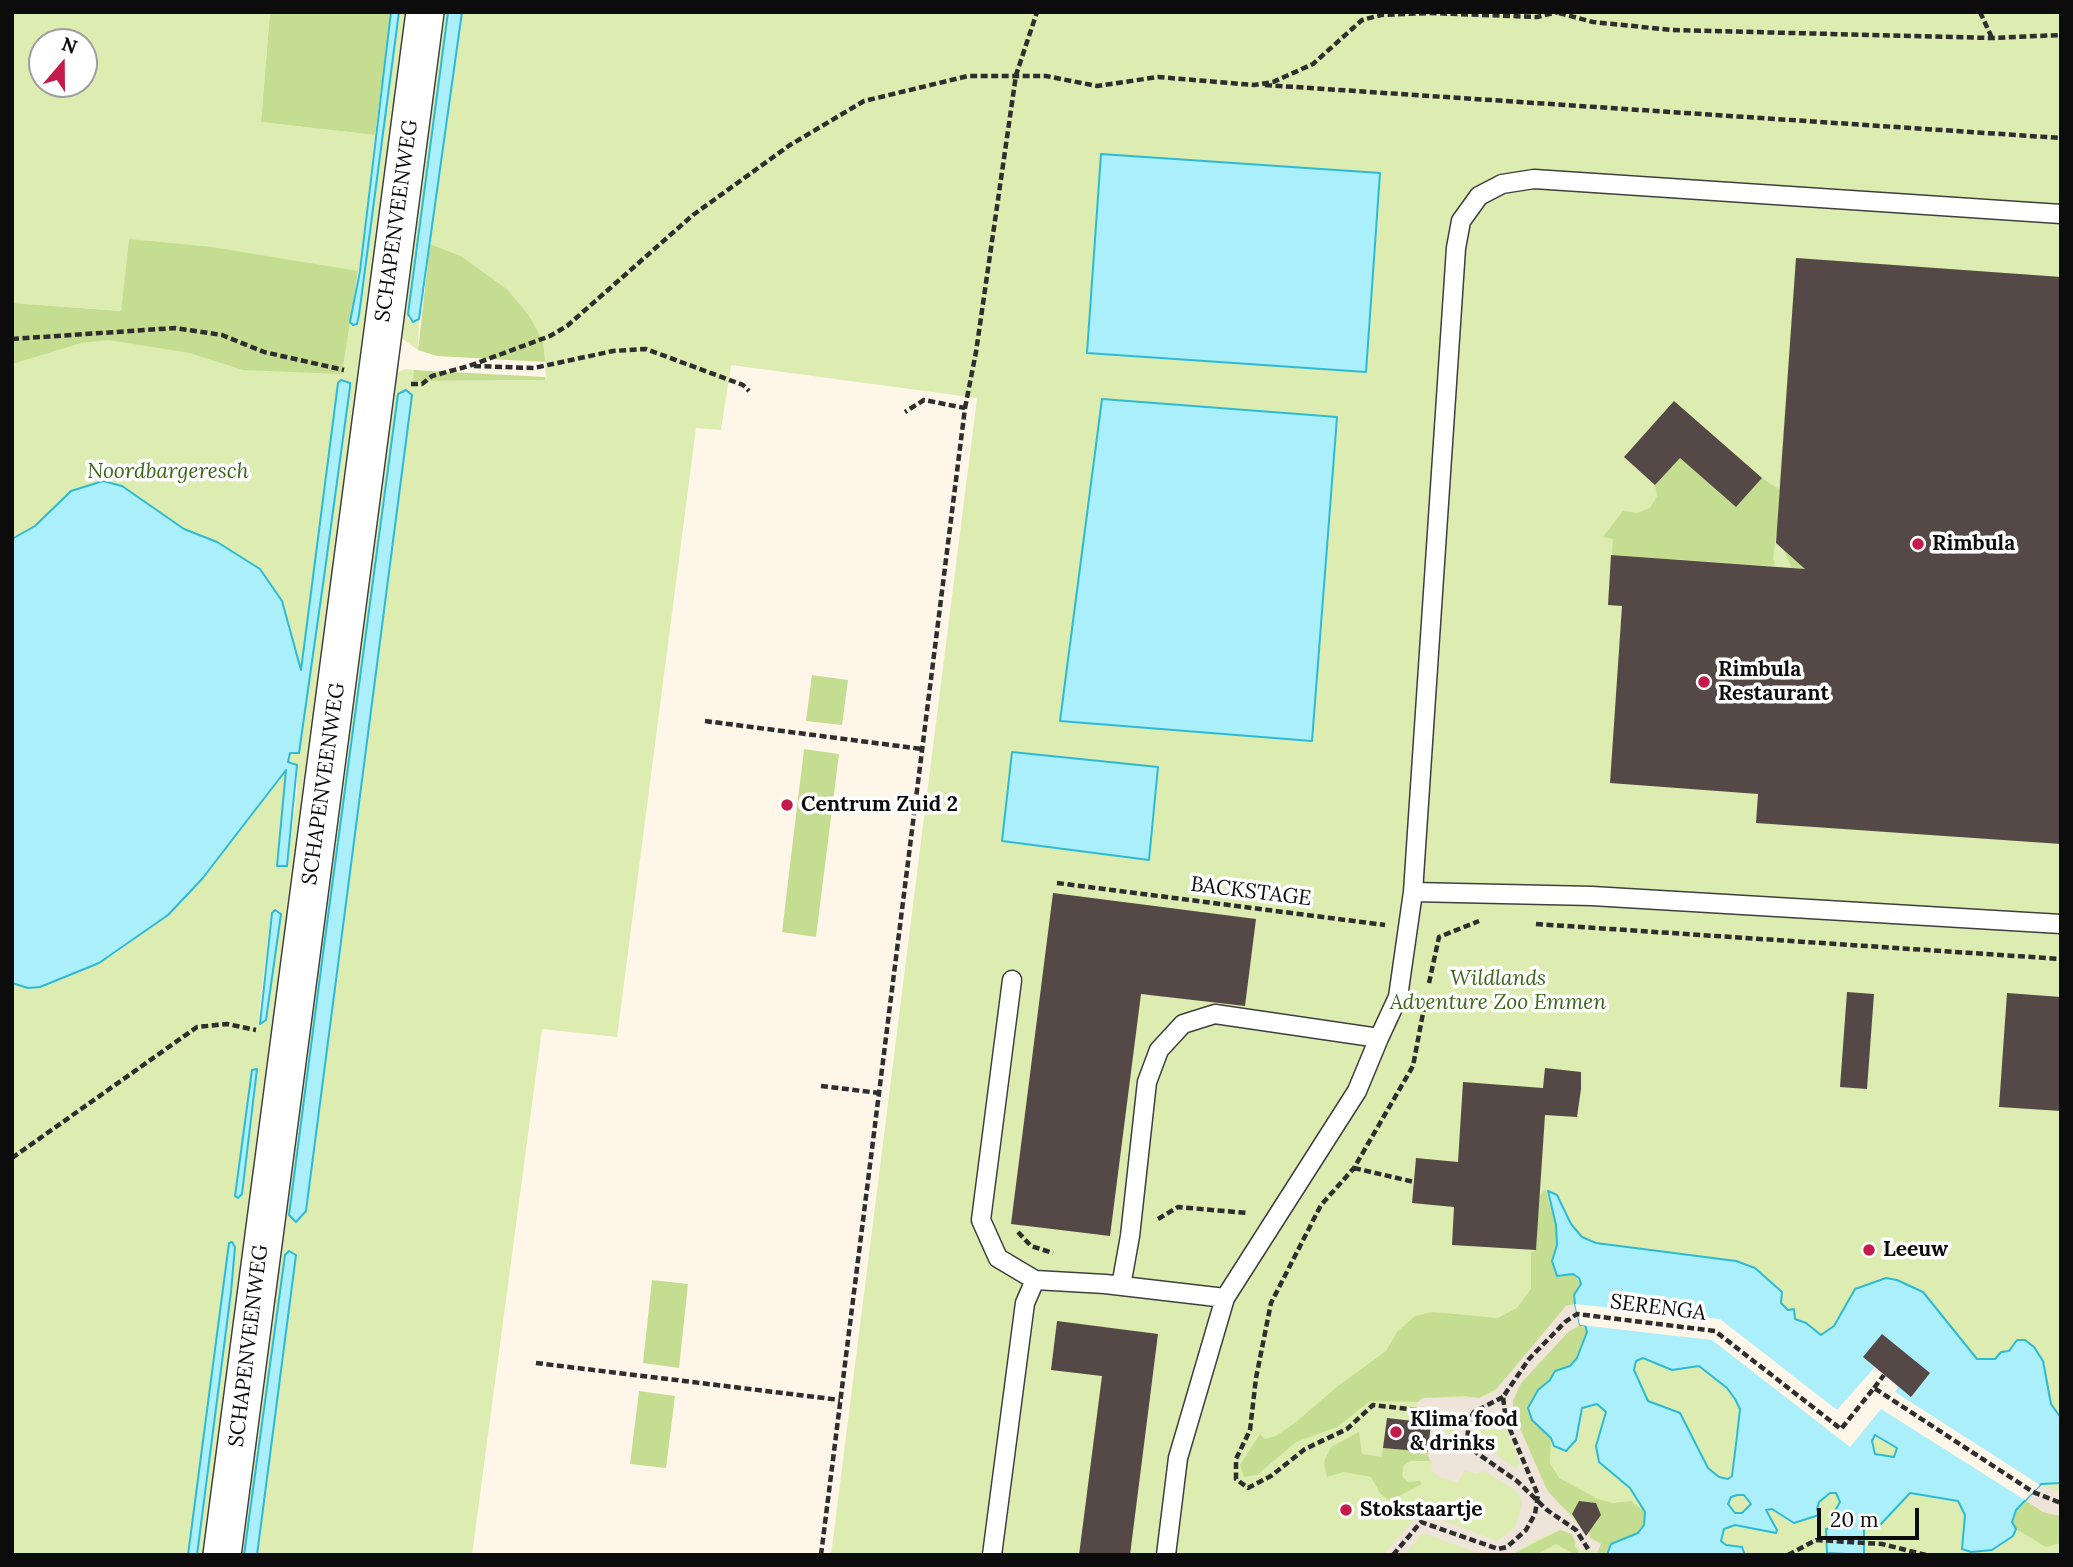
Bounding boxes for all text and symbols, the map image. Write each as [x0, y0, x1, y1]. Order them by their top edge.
north arrow [28, 28, 98, 98]
text: N [58, 31, 81, 59]
street label: SCHAPENVEENWEG [370, 118, 424, 324]
park label: Noordbargeresch [87, 459, 249, 485]
place label: Rimbula [1932, 531, 2015, 557]
marker: Rimbula [1910, 536, 1926, 552]
place label: Rimbula Restaurant [1718, 657, 1829, 707]
marker: Rimbula Restaurant [1696, 674, 1712, 690]
street label: SCHAPENVEENWEG [297, 681, 351, 887]
place label: Centrum Zuid 2 [801, 792, 958, 818]
marker: Centrum Zuid 2 [779, 797, 795, 813]
street label: BACKSTAGE [1189, 872, 1313, 912]
park label: Wildlands Adventure Zoo Emmen [1390, 966, 1606, 1016]
place label: Leeuw [1883, 1237, 1948, 1263]
marker: Leeuw [1861, 1242, 1877, 1258]
street label: SCHAPENVEENWEG [224, 1243, 274, 1449]
street label: SERENGA [1609, 1290, 1707, 1326]
place label: Klima food & drinks [1410, 1407, 1518, 1457]
marker: Klima food & drinks [1388, 1424, 1404, 1440]
scale bar [1821, 1494, 1923, 1538]
place label: Stokstaartje [1360, 1497, 1483, 1523]
marker: Stokstaartje [1338, 1502, 1354, 1518]
text: 20 m [1830, 1506, 1879, 1533]

